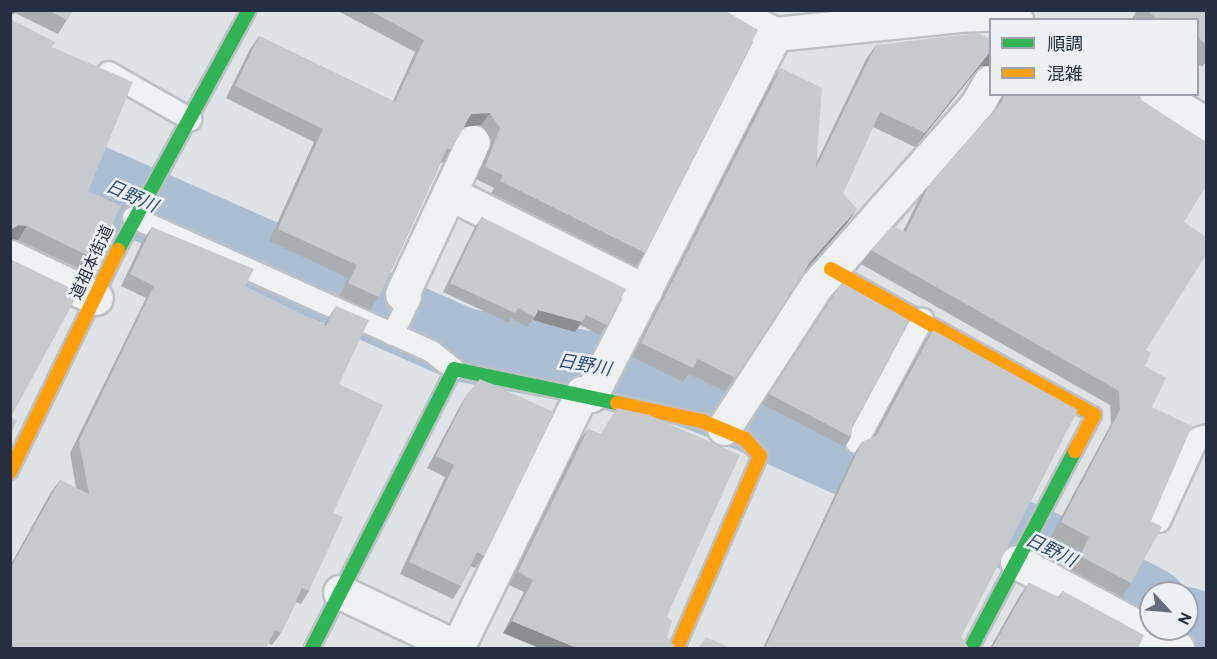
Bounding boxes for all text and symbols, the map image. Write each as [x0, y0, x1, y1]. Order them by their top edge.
legend [989, 18, 1199, 96]
text: 順調 [1047, 34, 1083, 57]
text: 混雑 [1047, 64, 1083, 87]
water label: 日野川 [102, 177, 160, 219]
street label: 道祖本街道 [67, 223, 119, 303]
water label: 日野川 [556, 352, 612, 382]
water label: 日野川 [1021, 530, 1079, 574]
north arrow [1139, 581, 1199, 641]
text: N [1172, 608, 1195, 628]

